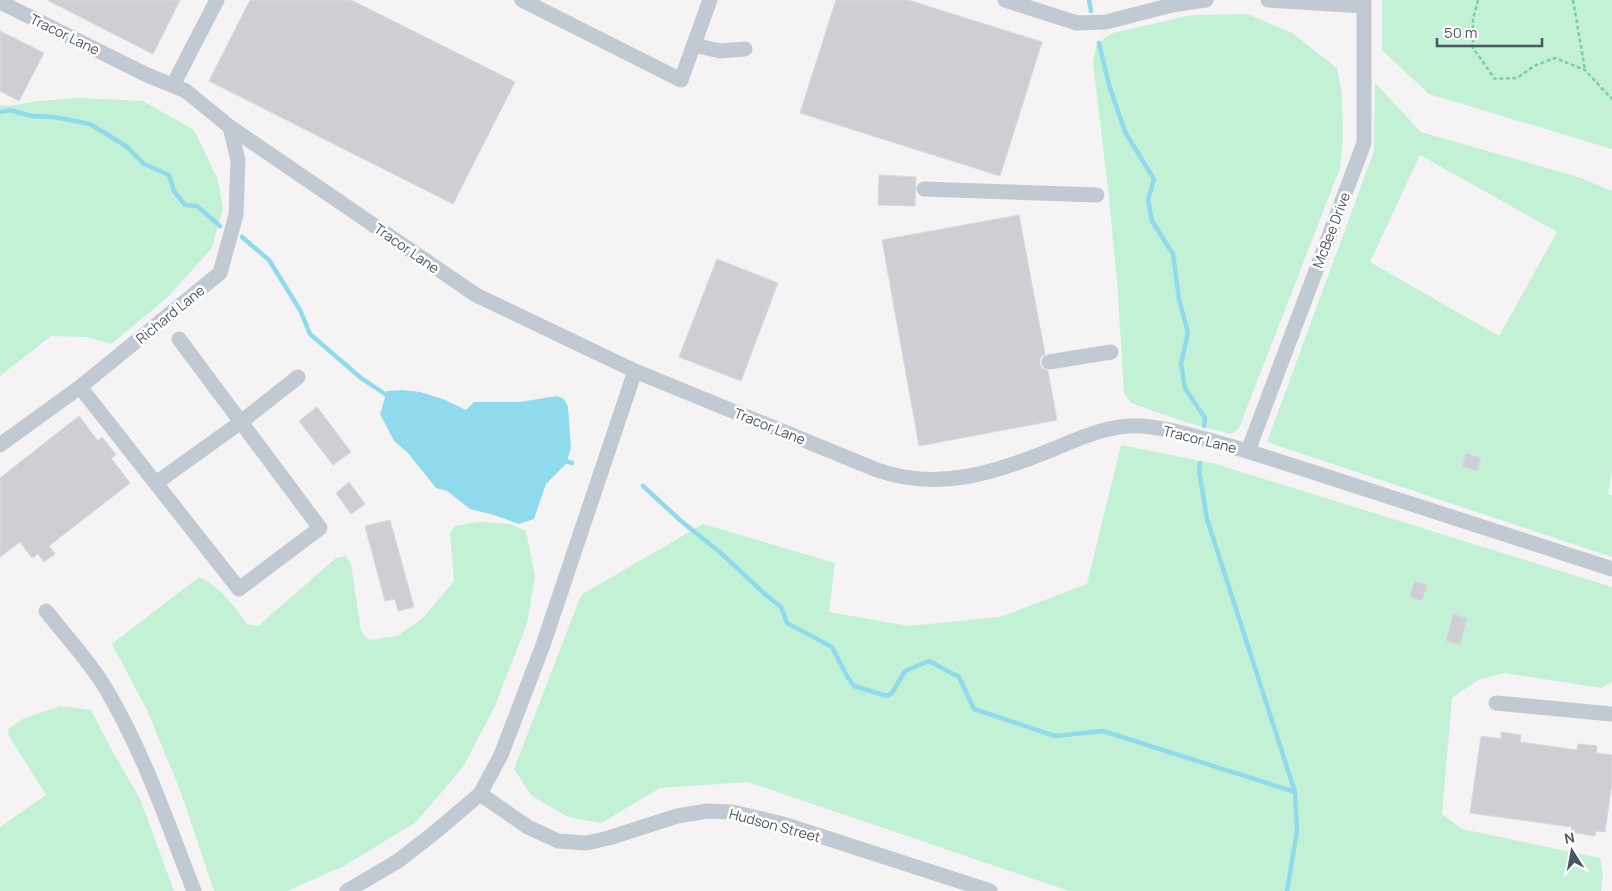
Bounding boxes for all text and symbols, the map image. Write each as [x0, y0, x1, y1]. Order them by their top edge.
street label: Tracor Lane [27, 9, 103, 59]
scale bar [1437, 15, 1542, 47]
text: 50 m [1444, 22, 1478, 43]
street label: McBee Drive [1308, 189, 1354, 271]
street label: Tracor Lane [371, 219, 443, 277]
street label: Richard Lane [132, 280, 208, 348]
street label: Tracor Lane [732, 403, 808, 449]
street label: Tracor Lane [1161, 421, 1239, 457]
street label: Hudson Street [727, 804, 823, 846]
north arrow [1547, 826, 1597, 876]
text: N [1563, 827, 1576, 848]

